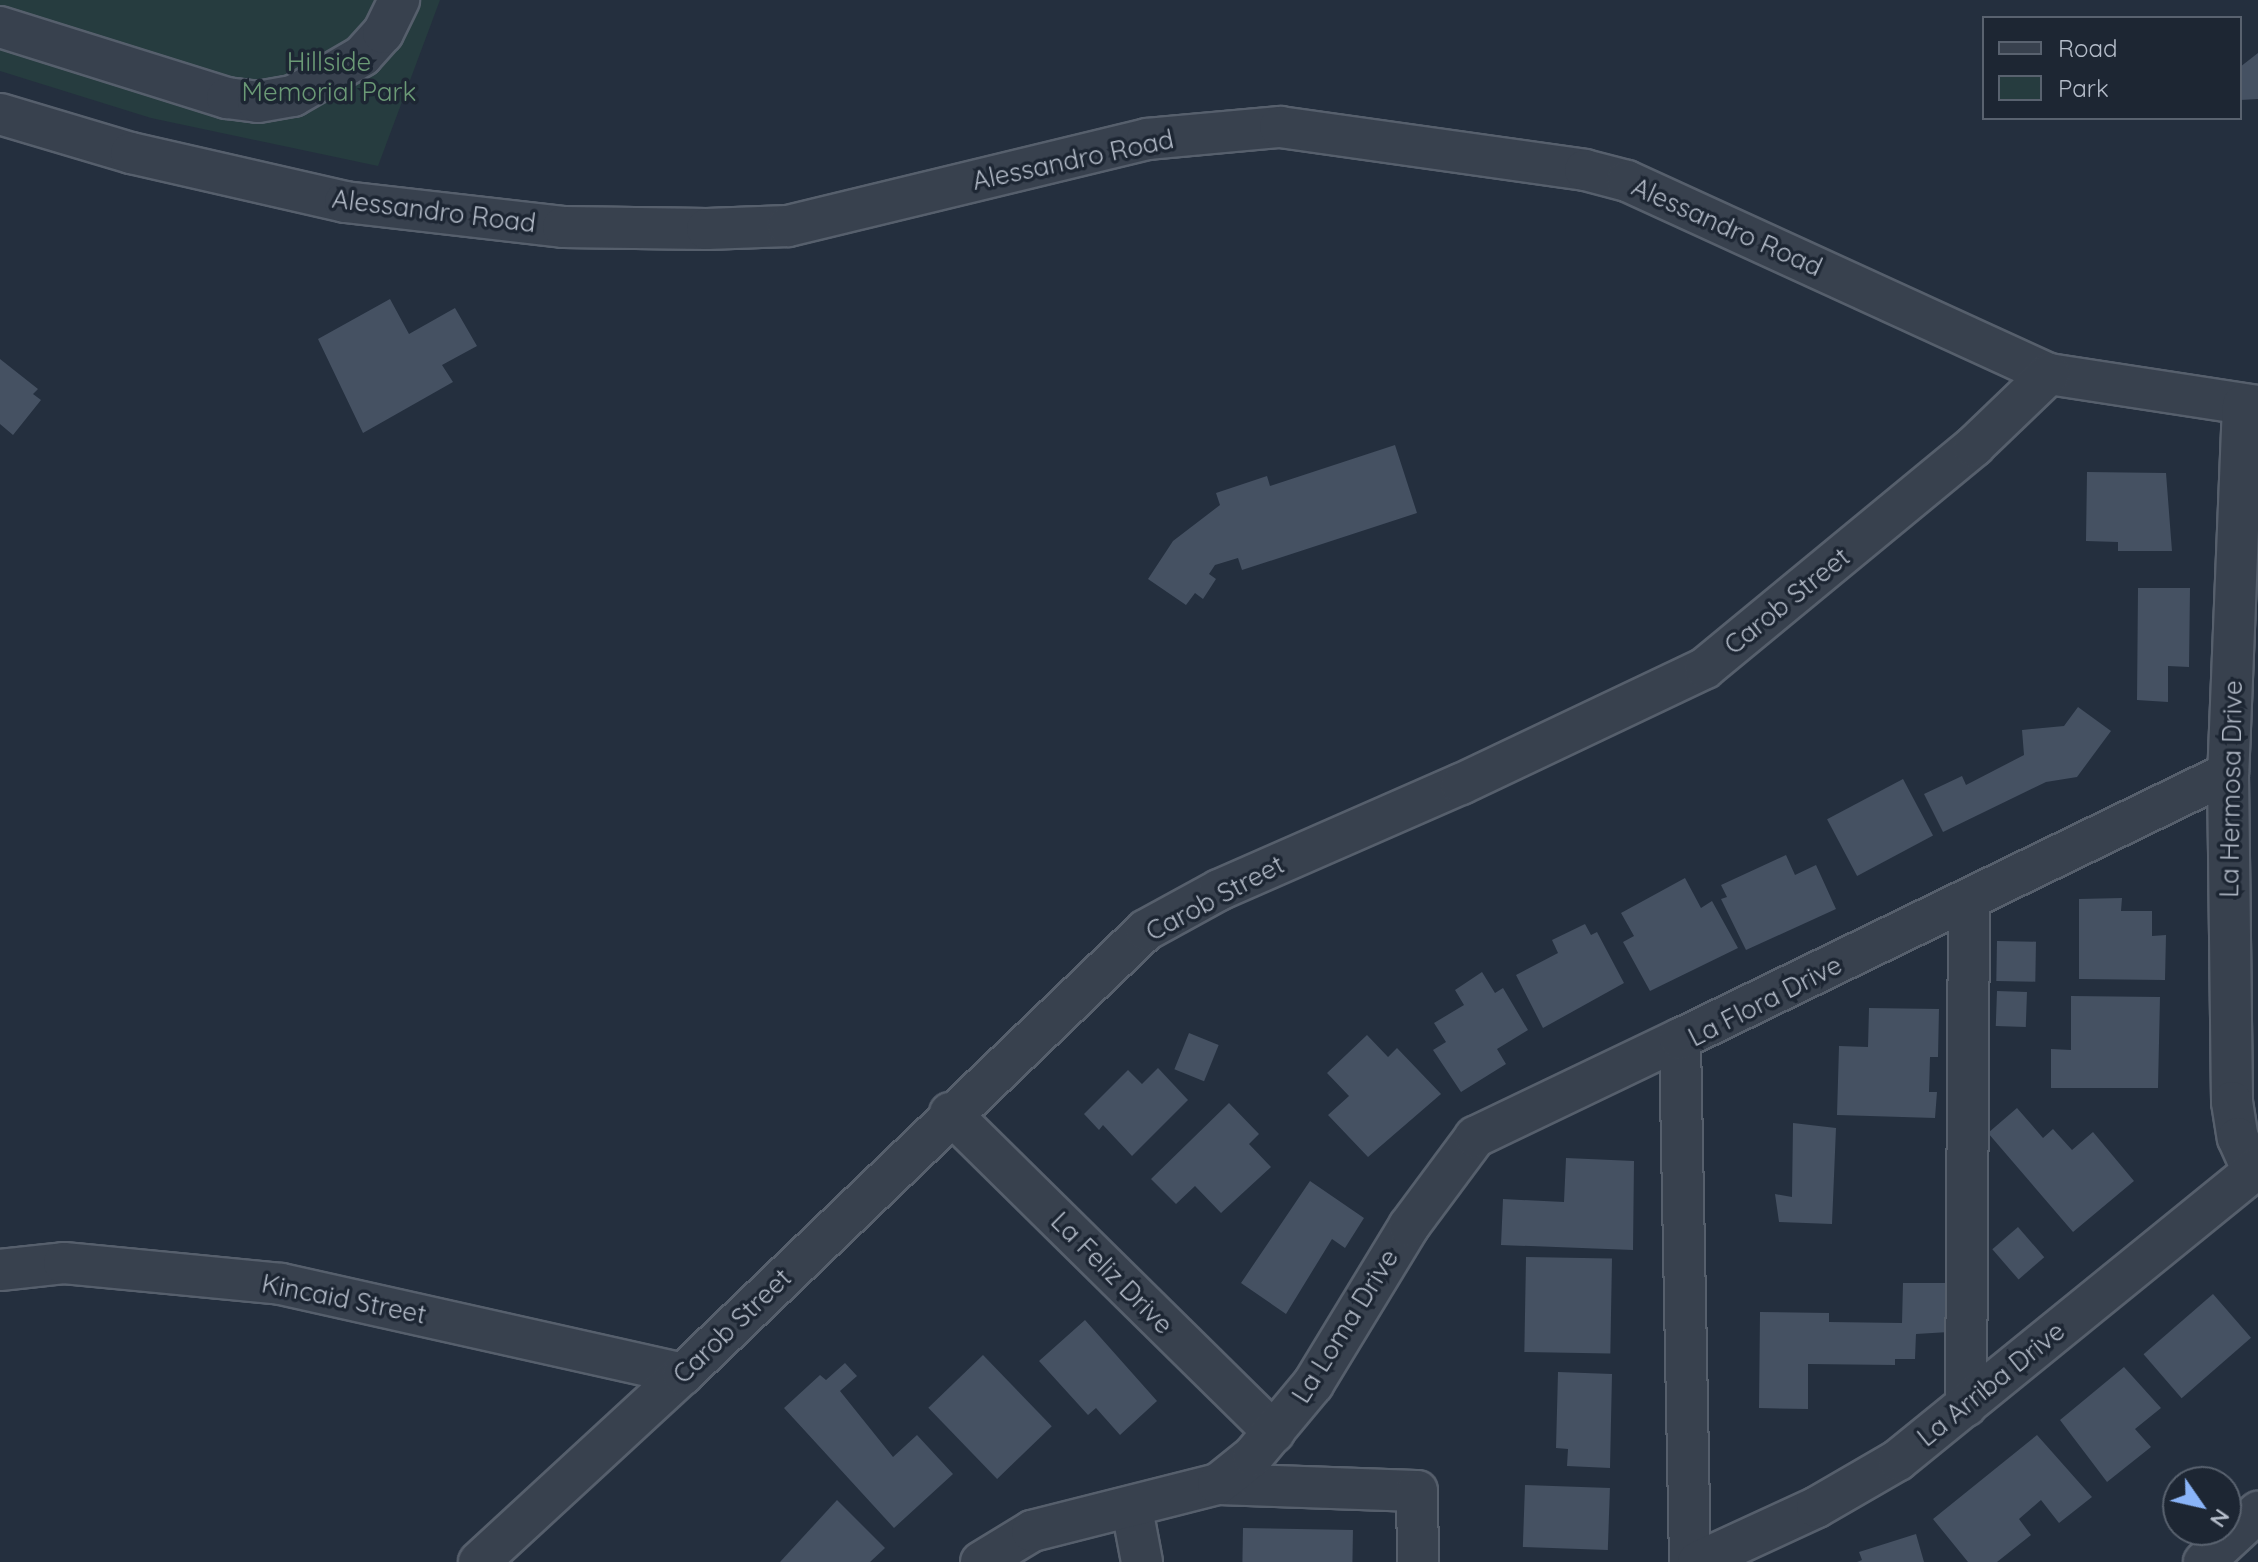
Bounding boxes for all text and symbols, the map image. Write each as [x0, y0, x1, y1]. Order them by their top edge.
legend [1982, 16, 2242, 120]
text: Road [2058, 33, 2118, 63]
park label: Hillside Memorial Park [241, 46, 417, 108]
text: Park [2058, 73, 2109, 103]
street label: Alessandro Road [969, 123, 1177, 197]
street label: Alessandro Road [1627, 171, 1827, 283]
street label: Alessandro Road [330, 183, 538, 239]
street label: Carob Street [1718, 541, 1856, 661]
street label: La Hermosa Drive [2214, 680, 2248, 898]
street label: Carob Street [1141, 849, 1289, 947]
street label: La Flora Drive [1683, 949, 1847, 1053]
street label: La Feliz Drive [1045, 1206, 1179, 1340]
street label: La Loma Drive [1285, 1243, 1405, 1409]
street label: Carob Street [667, 1262, 797, 1390]
street label: Kincaid Street [259, 1268, 429, 1330]
street label: La Arriba Drive [1911, 1315, 2071, 1453]
north arrow [2162, 1466, 2242, 1546]
text: N [2204, 1504, 2236, 1533]

